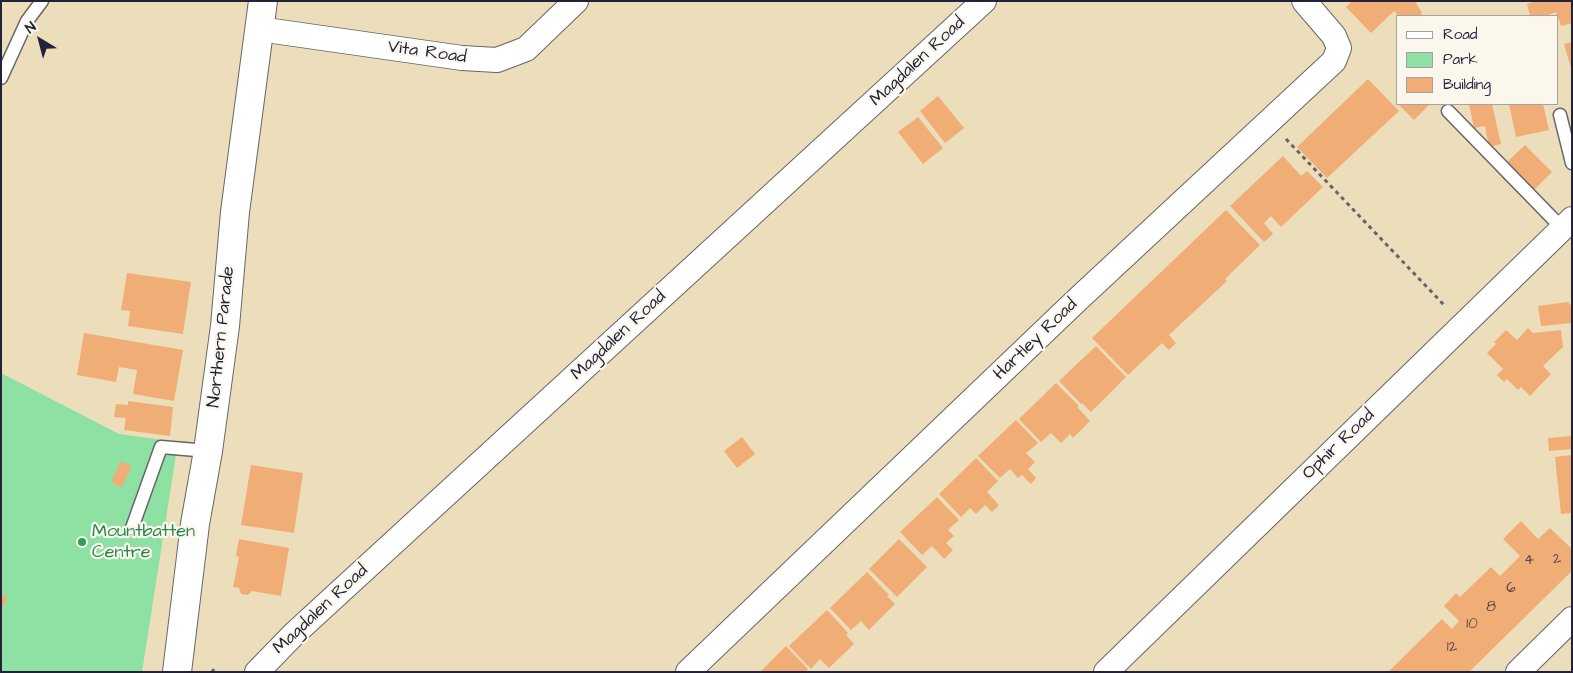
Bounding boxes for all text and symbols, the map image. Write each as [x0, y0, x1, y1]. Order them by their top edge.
street label: Magdalen Road [866, 13, 970, 111]
north arrow [15, 15, 65, 65]
legend [1396, 15, 1558, 105]
text: N [21, 17, 40, 39]
text: Road [1443, 24, 1477, 45]
street label: Vita Road [386, 37, 468, 69]
text: Park [1443, 49, 1478, 70]
text: Building [1443, 74, 1491, 95]
street label: Northern Parade [204, 265, 240, 409]
street label: Magdalen Road [567, 287, 671, 385]
street label: Hartley Road [990, 295, 1082, 385]
street label: Ophir Road [1298, 405, 1380, 485]
place label: Mountbatten Centre [92, 521, 195, 564]
marker: Mountbatten Centre [76, 536, 88, 548]
house number: 2 [1553, 551, 1561, 569]
house number: 4 [1524, 552, 1534, 570]
street label: Magdalen Road [269, 561, 373, 659]
house number: 6 [1506, 580, 1516, 598]
house number: 8 [1486, 599, 1496, 617]
house number: 10 [1466, 616, 1478, 634]
house number: 12 [1447, 639, 1457, 657]

